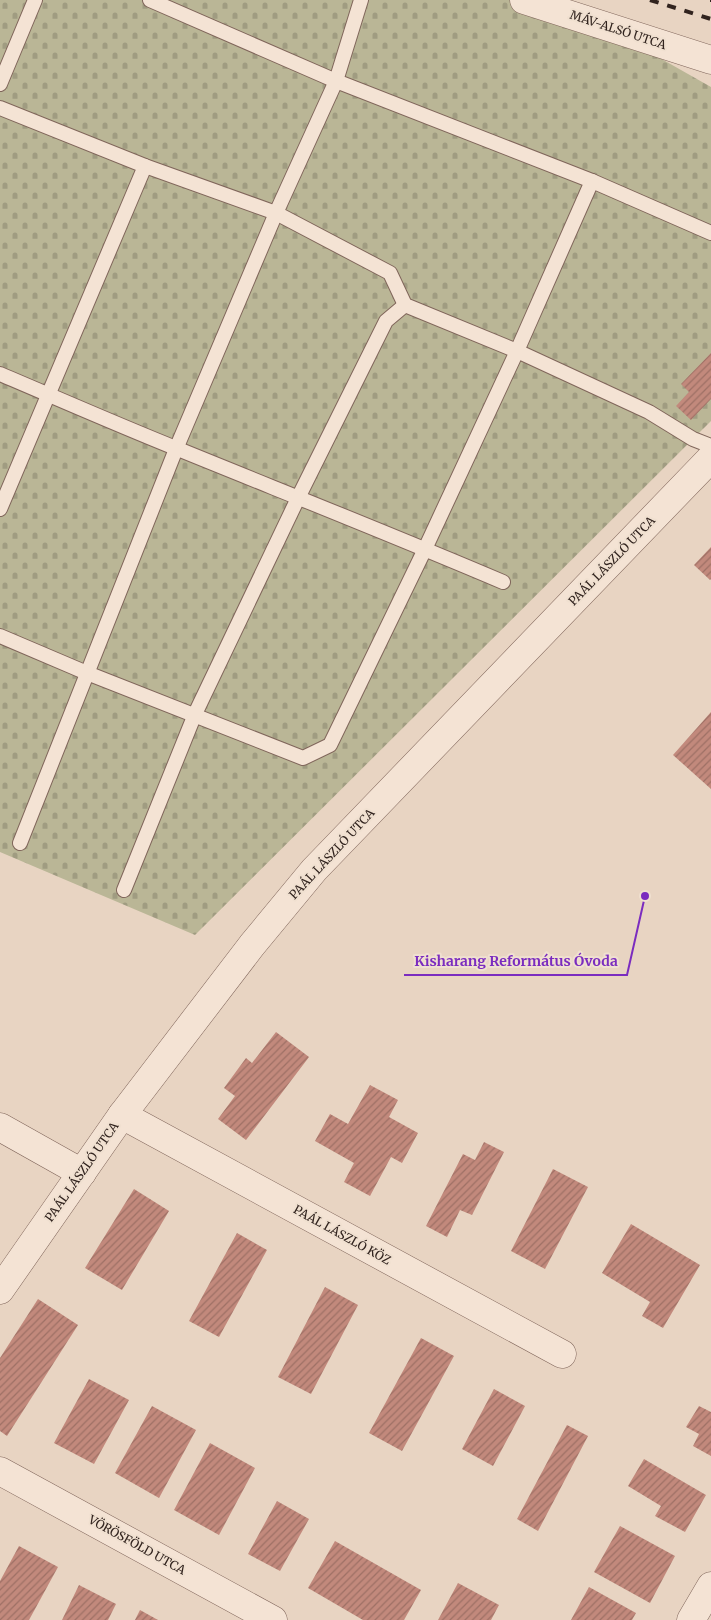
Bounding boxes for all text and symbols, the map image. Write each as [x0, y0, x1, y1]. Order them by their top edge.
street label: MÁV-ALSÓ UTCA [568, 7, 669, 52]
street label: PAÁL LÁSZLÓ UTCA [565, 513, 658, 608]
street label: PAÁL LÁSZLÓ UTCA [286, 805, 378, 902]
callout: Kisharang Református Óvoda [404, 946, 627, 975]
text: Kisharang Református Óvoda [414, 952, 618, 970]
street label: PAÁL LÁSZLÓ UTCA [42, 1119, 122, 1224]
street label: PAÁL LÁSZLÓ KÖZ [291, 1202, 394, 1268]
street label: VÖRÖSFÖLD UTCA [85, 1511, 189, 1578]

